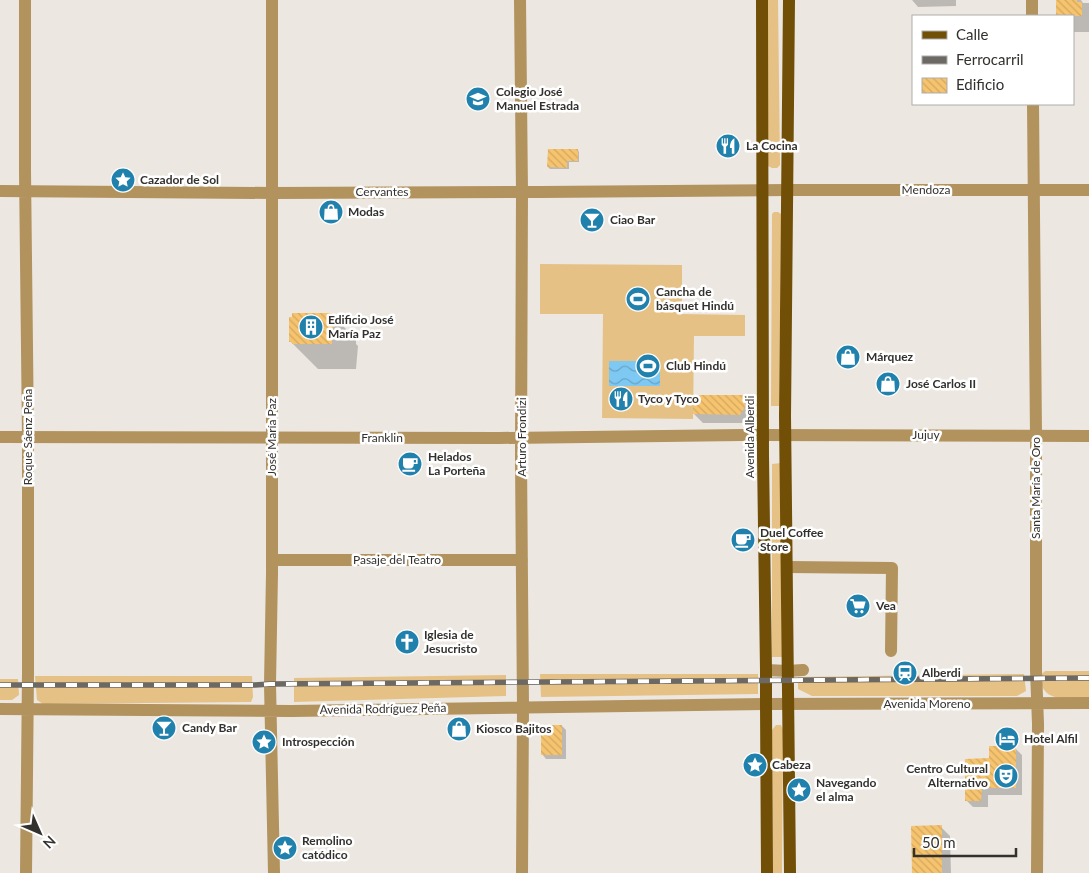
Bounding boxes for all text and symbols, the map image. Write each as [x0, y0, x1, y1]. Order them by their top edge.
legend [912, 15, 1074, 105]
text: Calle [956, 25, 989, 43]
text: Ferrocarril [956, 50, 1024, 68]
text: Edificio [956, 75, 1004, 93]
place label: Colegio José Manuel Estrada [496, 84, 579, 113]
school or university icon: Colegio José Manuel Estrada [465, 86, 491, 112]
restaurant icon: La Cocina [715, 133, 741, 159]
place label: La Cocina [746, 138, 798, 153]
place icon: Cazador de Sol [110, 167, 136, 193]
place label: Cazador de Sol [140, 172, 219, 187]
street label: Mendoza [902, 182, 950, 197]
street label: Cervantes [355, 184, 409, 199]
shop icon: Modas [318, 199, 344, 225]
place label: Modas [348, 204, 384, 219]
bar icon: Ciao Bar [579, 207, 605, 233]
place label: Ciao Bar [610, 212, 656, 227]
place label: Cancha de básquet Hindú [656, 284, 734, 313]
sports icon: Cancha de básquet Hindú [625, 286, 651, 312]
place label: Edificio José María Paz [328, 312, 394, 341]
building icon: Edificio José María Paz [298, 314, 324, 340]
shop icon: Márquez [835, 344, 861, 370]
place label: Márquez [866, 349, 914, 364]
sports icon: Club Hindú [635, 353, 661, 379]
place label: Club Hindú [666, 358, 726, 373]
shop icon: José Carlos II [875, 371, 901, 397]
place label: José Carlos II [906, 376, 976, 391]
restaurant icon: Tyco y Tyco [608, 386, 634, 412]
street label: Roque Sáenz Peña [20, 389, 35, 485]
place label: Tyco y Tyco [638, 391, 699, 406]
street label: Avenida Alberdi [742, 396, 757, 478]
street label: José María Paz [264, 397, 279, 476]
street label: Arturo Frondizi [514, 397, 529, 477]
street label: Jujuy [912, 427, 940, 442]
street label: Franklin [361, 430, 403, 445]
street label: Santa María de Oro [1028, 437, 1043, 539]
place label: Helados La Porteña [428, 449, 485, 478]
cafe icon: Helados La Porteña [397, 451, 423, 477]
place label: Duel Coffee Store [760, 525, 824, 554]
cafe icon: Duel Coffee Store [730, 527, 756, 553]
street label: Pasaje del Teatro [353, 552, 441, 567]
supermarket icon: Vea [845, 593, 871, 619]
place label: Vea [875, 598, 896, 613]
place label: Iglesia de Jesucristo [424, 627, 477, 656]
church icon: Iglesia de Jesucristo [394, 629, 420, 655]
station icon: Alberdi [892, 660, 918, 686]
place label: Alberdi [921, 665, 961, 680]
street label: Avenida Moreno [883, 696, 971, 711]
street label: Avenida Rodríguez Peña [319, 700, 447, 717]
bar icon: Candy Bar [151, 715, 177, 741]
shop icon: Kiosco Bajitos [446, 716, 472, 742]
place label: Candy Bar [182, 720, 237, 735]
place label: Kiosco Bajitos [476, 721, 552, 736]
hotel icon: Hotel Alfil [994, 726, 1020, 752]
place icon: Introspección [251, 729, 277, 755]
place label: Hotel Alfil [1024, 731, 1078, 746]
place label: Introspección [282, 734, 355, 749]
place icon: Cabeza [742, 752, 768, 778]
place label: Cabeza [772, 757, 811, 772]
place label: Centro Cultural Alternativo [906, 761, 988, 790]
theatre icon: Centro Cultural Alternativo [993, 763, 1019, 789]
place label: Navegando el alma [816, 775, 877, 804]
place icon: Navegando el alma [786, 777, 812, 803]
north arrow [15, 808, 65, 858]
scale bar [914, 826, 1016, 858]
text: N [40, 833, 59, 852]
place label: Remolino catódico [302, 833, 352, 862]
text: 50 m [922, 833, 956, 851]
place icon: Remolino catódico [272, 835, 298, 861]

